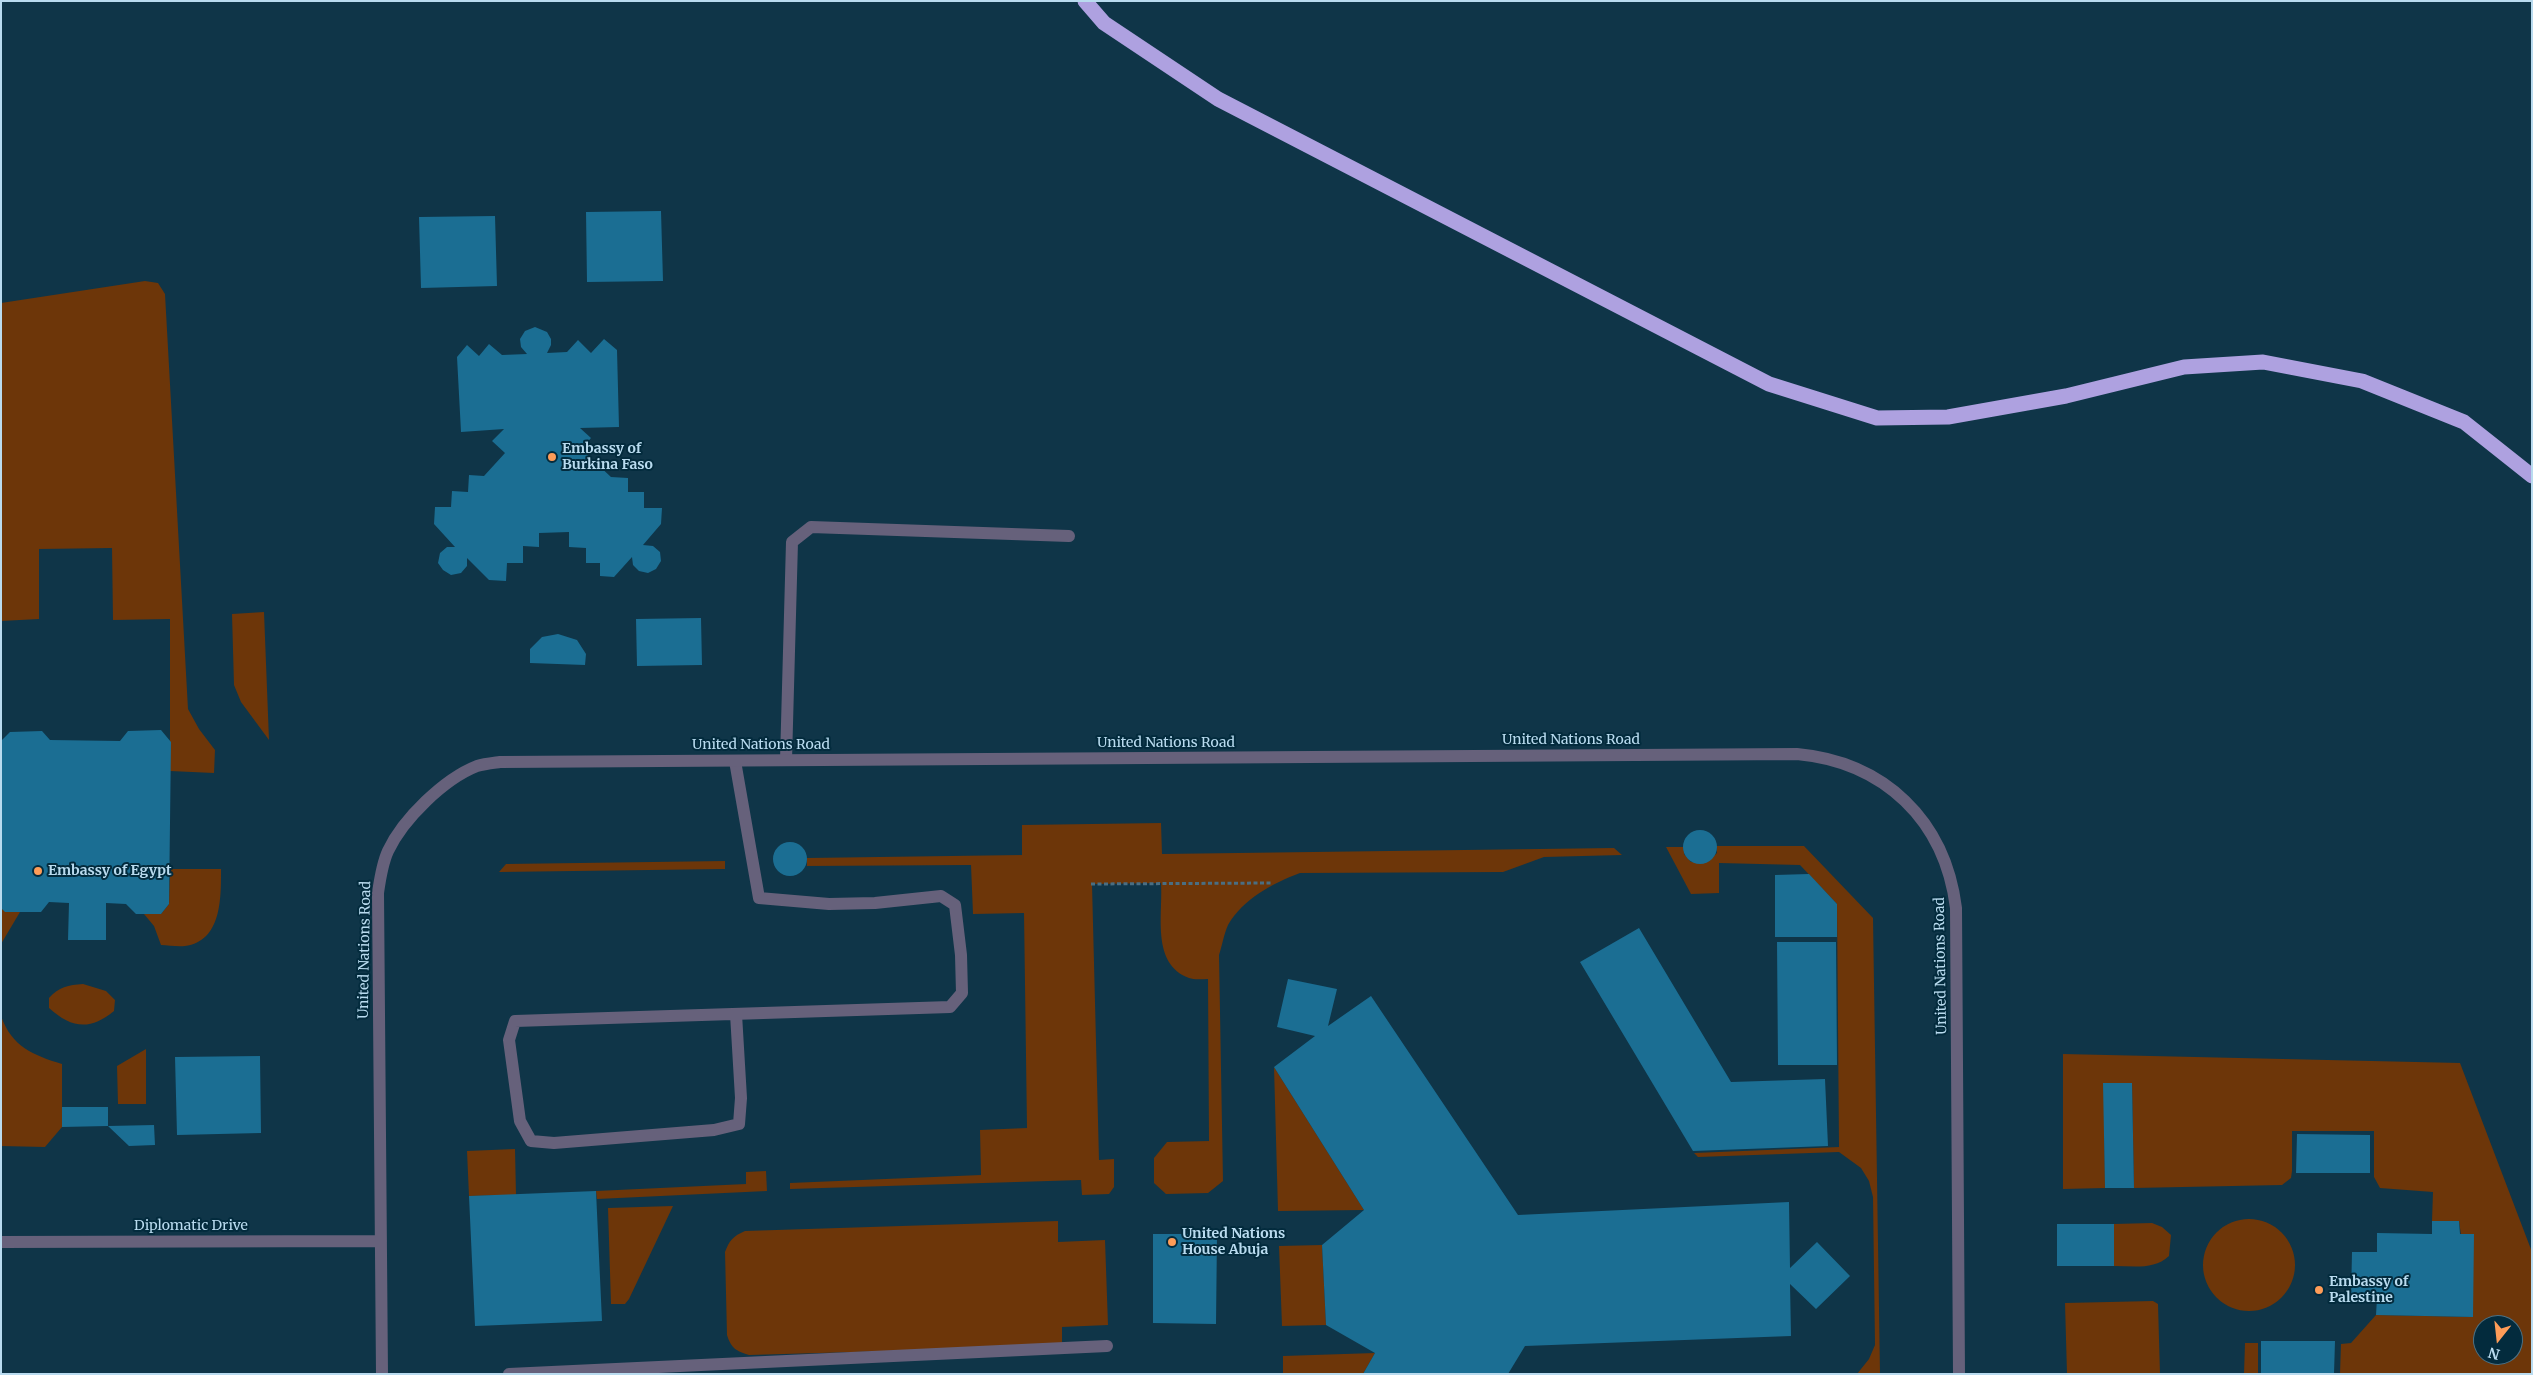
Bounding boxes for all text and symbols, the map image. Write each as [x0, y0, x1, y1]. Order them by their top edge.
place label: Embassy of Burkina Faso [562, 441, 653, 474]
marker: Embassy of Burkina Faso [546, 451, 558, 463]
street label: United Nations Road [1502, 732, 1640, 748]
street label: United Nations Road [1097, 735, 1235, 751]
street label: United Nations Road [692, 737, 830, 753]
place label: Embassy of Egypt [48, 863, 172, 879]
marker: Embassy of Egypt [32, 865, 44, 877]
street label: United Nations Road [355, 881, 375, 1019]
street label: United Nations Road [1931, 897, 1951, 1035]
street label: Diplomatic Drive [134, 1218, 248, 1234]
place label: United Nations House Abuja [1182, 1226, 1285, 1258]
marker: United Nations House Abuja [1166, 1236, 1178, 1248]
place label: Embassy of Palestine [2329, 1274, 2408, 1306]
marker: Embassy of Palestine [2313, 1284, 2325, 1296]
north arrow [2473, 1315, 2523, 1365]
text: N [2486, 1343, 2502, 1364]

